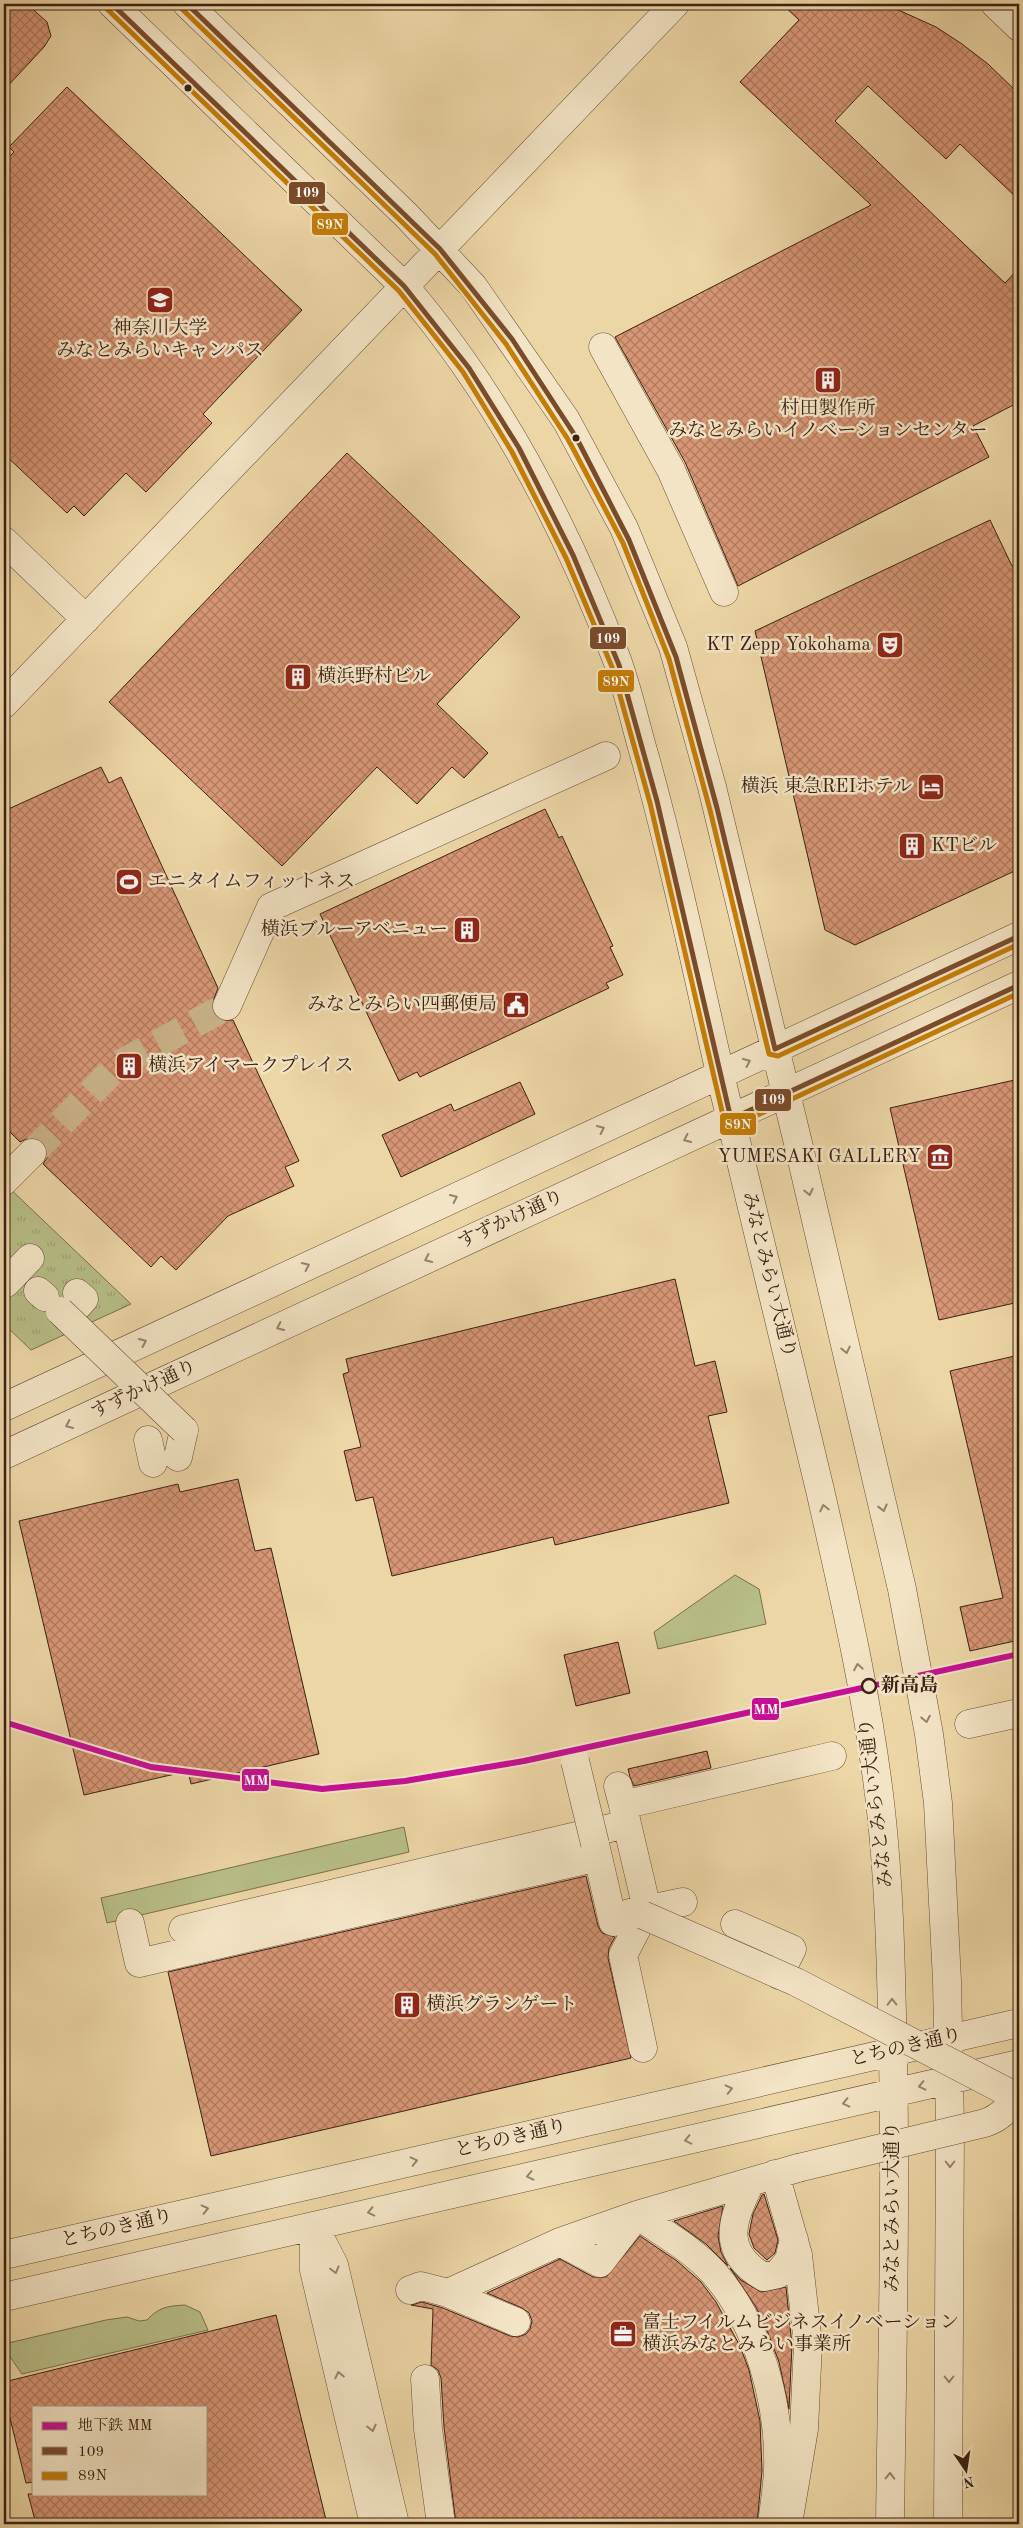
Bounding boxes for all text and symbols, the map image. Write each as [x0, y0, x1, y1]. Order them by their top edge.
unlabelled marker [183, 83, 193, 93]
line badge: 109 [288, 181, 326, 205]
text: 109 [295, 186, 319, 200]
line badge: 89N [311, 212, 349, 236]
text: 89N [317, 218, 344, 232]
school or university icon: 神奈川大学 みなとみらいキャンパス [145, 285, 175, 315]
place label: 神奈川大学 みなとみらいキャンパス [56, 317, 264, 361]
building icon: 村田製作所 みなとみらいイノベーションセンター [813, 365, 843, 395]
place label: 村田製作所 みなとみらいイノベーションセンター [668, 397, 988, 441]
unlabelled marker [571, 433, 581, 443]
line badge: 109 [589, 626, 627, 650]
theatre icon: KT Zepp Yokohama [875, 630, 905, 660]
text: 109 [596, 632, 620, 646]
place label: KT Zepp Yokohama [706, 636, 872, 655]
building icon: 横浜野村ビル [283, 662, 313, 692]
place label: 横浜野村ビル [317, 666, 431, 687]
line badge: 89N [597, 669, 635, 693]
text: 89N [603, 675, 630, 689]
hotel icon: 横浜 東急REIホテル [916, 772, 946, 802]
place label: 横浜 東急REIホテル [740, 775, 912, 797]
building icon: KTビル [897, 831, 927, 861]
place label: KTビル [931, 836, 997, 856]
sports icon: エニタイムフィットネス [114, 867, 144, 897]
place label: エニタイムフィットネス [148, 871, 355, 892]
building icon: 横浜ブルーアベニュー [452, 915, 482, 945]
place label: 横浜ブルーアベニュー [260, 919, 448, 940]
public building icon: みなとみらい四郵便局 [501, 990, 531, 1020]
place label: みなとみらい四郵便局 [307, 993, 497, 1015]
building icon: 横浜アイマークプレイス [114, 1051, 144, 1081]
place label: 横浜アイマークプレイス [148, 1055, 353, 1076]
one-way arrow [742, 1058, 751, 1068]
line badge: 109 [754, 1088, 792, 1112]
text: 109 [761, 1093, 785, 1107]
line badge: 89N [719, 1112, 757, 1136]
text: 89N [725, 1118, 752, 1132]
one-way arrow [596, 1125, 605, 1135]
one-way arrow [683, 1133, 692, 1143]
museum icon: YUMESAKI GALLERY [925, 1142, 955, 1172]
place label: YUMESAKI GALLERY [718, 1148, 921, 1167]
street label: すずかけ通り [454, 1185, 567, 1253]
one-way arrow [803, 1187, 814, 1196]
street label: みなとみらい大通り [738, 1189, 801, 1360]
one-way arrow [449, 1193, 458, 1204]
one-way arrow [424, 1252, 433, 1263]
one-way arrow [301, 1262, 310, 1273]
one-way arrow [277, 1321, 286, 1331]
one-way arrow [138, 1338, 147, 1349]
one-way arrow [840, 1346, 851, 1355]
street label: すずかけ通り [87, 1355, 200, 1423]
one-way arrow [66, 1418, 75, 1428]
one-way arrow [819, 1504, 830, 1512]
one-way arrow [877, 1504, 888, 1513]
one-way arrow [853, 1663, 863, 1671]
place label: 新高島 [881, 1674, 938, 1696]
marker: 新高島 [861, 1678, 877, 1694]
line badge: MM [751, 1697, 780, 1721]
text: MM [754, 1703, 779, 1717]
one-way arrow [921, 1714, 931, 1723]
street label: みなとみらい大通り [854, 1717, 897, 1889]
line badge: MM [241, 1768, 270, 1792]
text: MM [244, 1774, 269, 1788]
building icon: 横浜グランゲート [392, 1990, 422, 2020]
place label: 横浜グランゲート [426, 1994, 578, 2015]
one-way arrow [887, 1998, 897, 2006]
street label: とちのき通り [848, 2024, 964, 2070]
one-way arrow [917, 2080, 926, 2091]
one-way arrow [724, 2084, 733, 2095]
one-way arrow [842, 2097, 851, 2108]
street label: とちのき通り [453, 2115, 569, 2161]
street label: みなとみらい大通り [881, 2121, 903, 2293]
one-way arrow [684, 2134, 692, 2145]
one-way arrow [410, 2156, 419, 2167]
one-way arrow [945, 2160, 955, 2168]
one-way arrow [525, 2170, 534, 2181]
one-way arrow [200, 2204, 209, 2215]
street label: とちのき通り [59, 2205, 175, 2251]
one-way arrow [367, 2207, 376, 2217]
one-way arrow [329, 2265, 339, 2273]
place label: 富士フイルムビジネスイノベーション 横浜みなとみらい事業所 [642, 2312, 959, 2355]
office icon: 富士フイルムビジネスイノベーション 横浜みなとみらい事業所 [608, 2319, 638, 2349]
one-way arrow [334, 2370, 345, 2379]
one-way arrow [944, 2375, 954, 2383]
legend [32, 2406, 208, 2496]
text: 地下鉄 MM [78, 2417, 152, 2434]
one-way arrow [366, 2423, 377, 2432]
text: 109 [78, 2445, 104, 2460]
north arrow [940, 2446, 990, 2496]
text: 89N [78, 2469, 107, 2484]
one-way arrow [885, 2471, 896, 2479]
text: N [962, 2474, 975, 2490]

